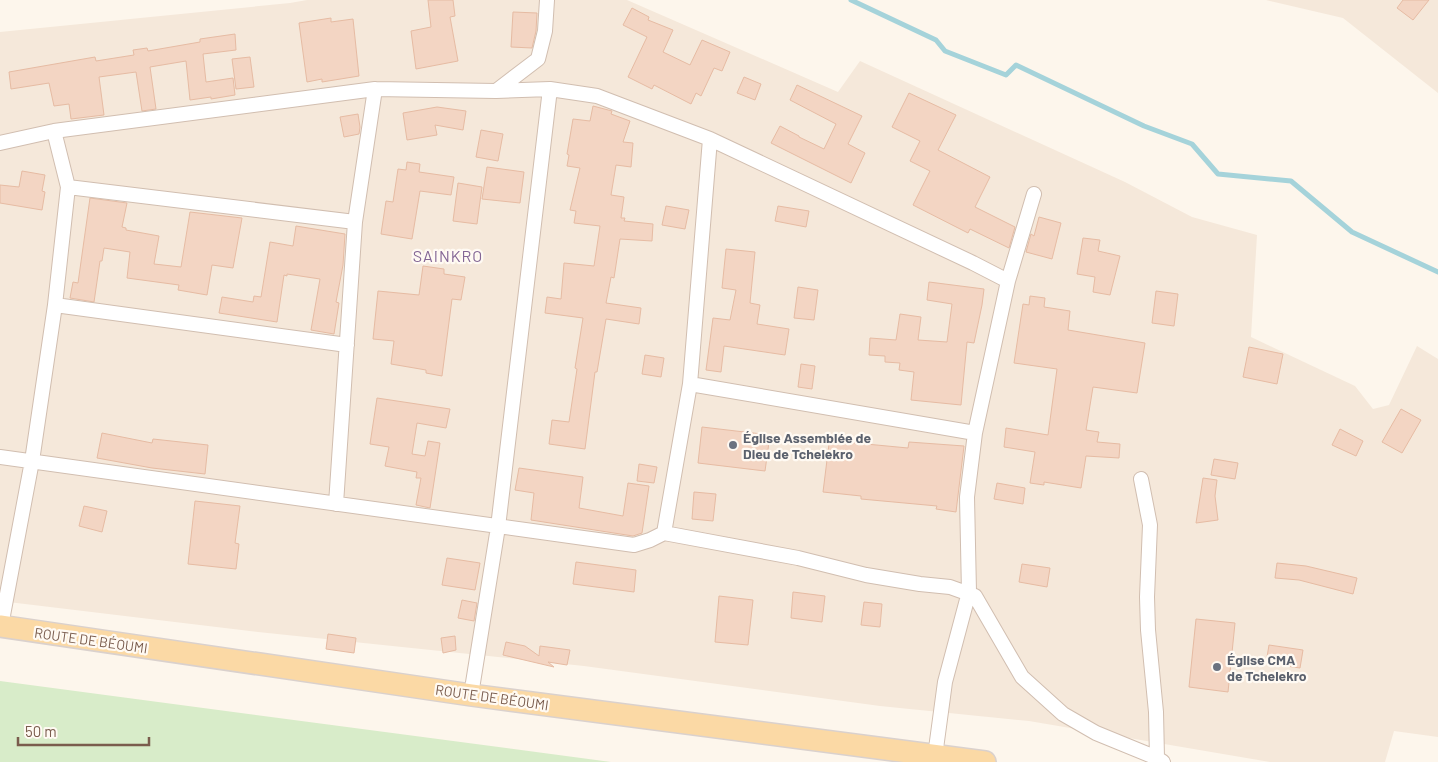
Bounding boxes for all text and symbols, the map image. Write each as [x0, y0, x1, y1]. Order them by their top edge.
district label: SAINKRO [413, 246, 483, 265]
place label: Église Assemblée de Dieu de Tchelekro [743, 429, 871, 462]
marker: Église Assemblée de Dieu de Tchelekro [727, 439, 739, 451]
street label: ROUTE DE BÉOUMI [33, 624, 149, 656]
place label: Église CMA de Tchelekro [1227, 651, 1307, 684]
marker: Église CMA de Tchelekro [1211, 661, 1223, 673]
street label: ROUTE DE BÉOUMI [434, 681, 550, 713]
scale bar [18, 714, 149, 746]
text: 50 m [25, 722, 57, 740]

